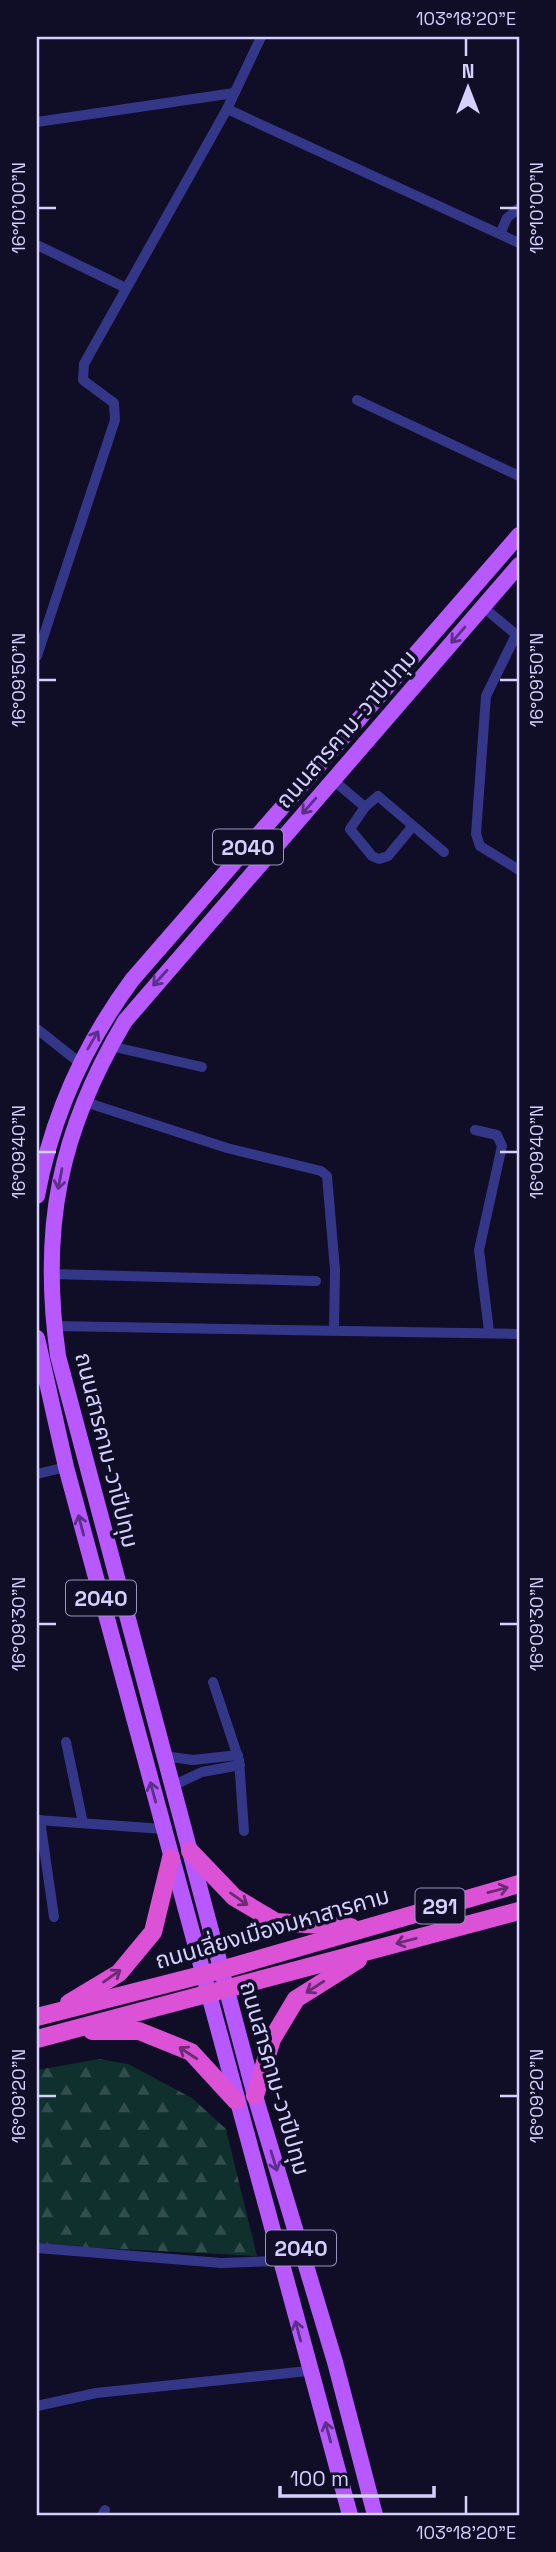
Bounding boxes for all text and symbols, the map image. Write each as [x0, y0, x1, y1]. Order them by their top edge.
text: 103°18'20"E [416, 7, 516, 30]
north arrow [434, 52, 504, 122]
text: N [462, 59, 474, 84]
text: 16°10'00"N [7, 162, 30, 254]
text: 16°10'00"N [525, 162, 548, 254]
one-way arrow [450, 625, 466, 643]
text: 16°09'50"N [7, 633, 30, 727]
text: 16°09'50"N [525, 633, 548, 727]
street label: ถนนสารคาม-วาปีปทุม [269, 644, 423, 814]
one-way arrow [301, 797, 317, 815]
road number: 2040 [213, 830, 283, 864]
one-way arrow [152, 969, 168, 987]
one-way arrow [86, 1031, 100, 1051]
text: 16°09'40"N [7, 1105, 30, 1199]
text: 16°09'40"N [525, 1105, 548, 1199]
one-way arrow [53, 1167, 66, 1190]
street label: ถนนสารคาม-วาปีปทุม [68, 1349, 146, 1551]
one-way arrow [74, 1514, 87, 1536]
text: 16°09'30"N [7, 1577, 30, 1671]
text: 16°09'30"N [525, 1577, 548, 1671]
road number: 2040 [66, 1580, 136, 1616]
one-way arrow [146, 1781, 159, 1804]
street label: ถนนเลี่ยงเมืองมหาสารคาม [151, 1879, 393, 1976]
one-way arrow [486, 1883, 509, 1896]
road number: 291 [416, 1888, 464, 1924]
one-way arrow [229, 1891, 248, 1906]
one-way arrow [395, 1935, 418, 1948]
one-way arrow [102, 1969, 121, 1983]
street label: ถนนสารคาม-วาปีปทุม [233, 1978, 317, 2178]
one-way arrow [306, 1980, 325, 1994]
one-way arrow [179, 2045, 198, 2060]
text: 16°09'20"N [7, 2049, 30, 2143]
text: 16°09'20"N [525, 2049, 548, 2143]
one-way arrow [269, 2150, 282, 2172]
road number: 2040 [266, 2230, 336, 2266]
one-way arrow [290, 2320, 303, 2342]
one-way arrow [320, 2421, 333, 2443]
scale bar [280, 2454, 434, 2498]
text: 100 m [290, 2465, 349, 2492]
text: 103°18'20"E [416, 2521, 516, 2544]

